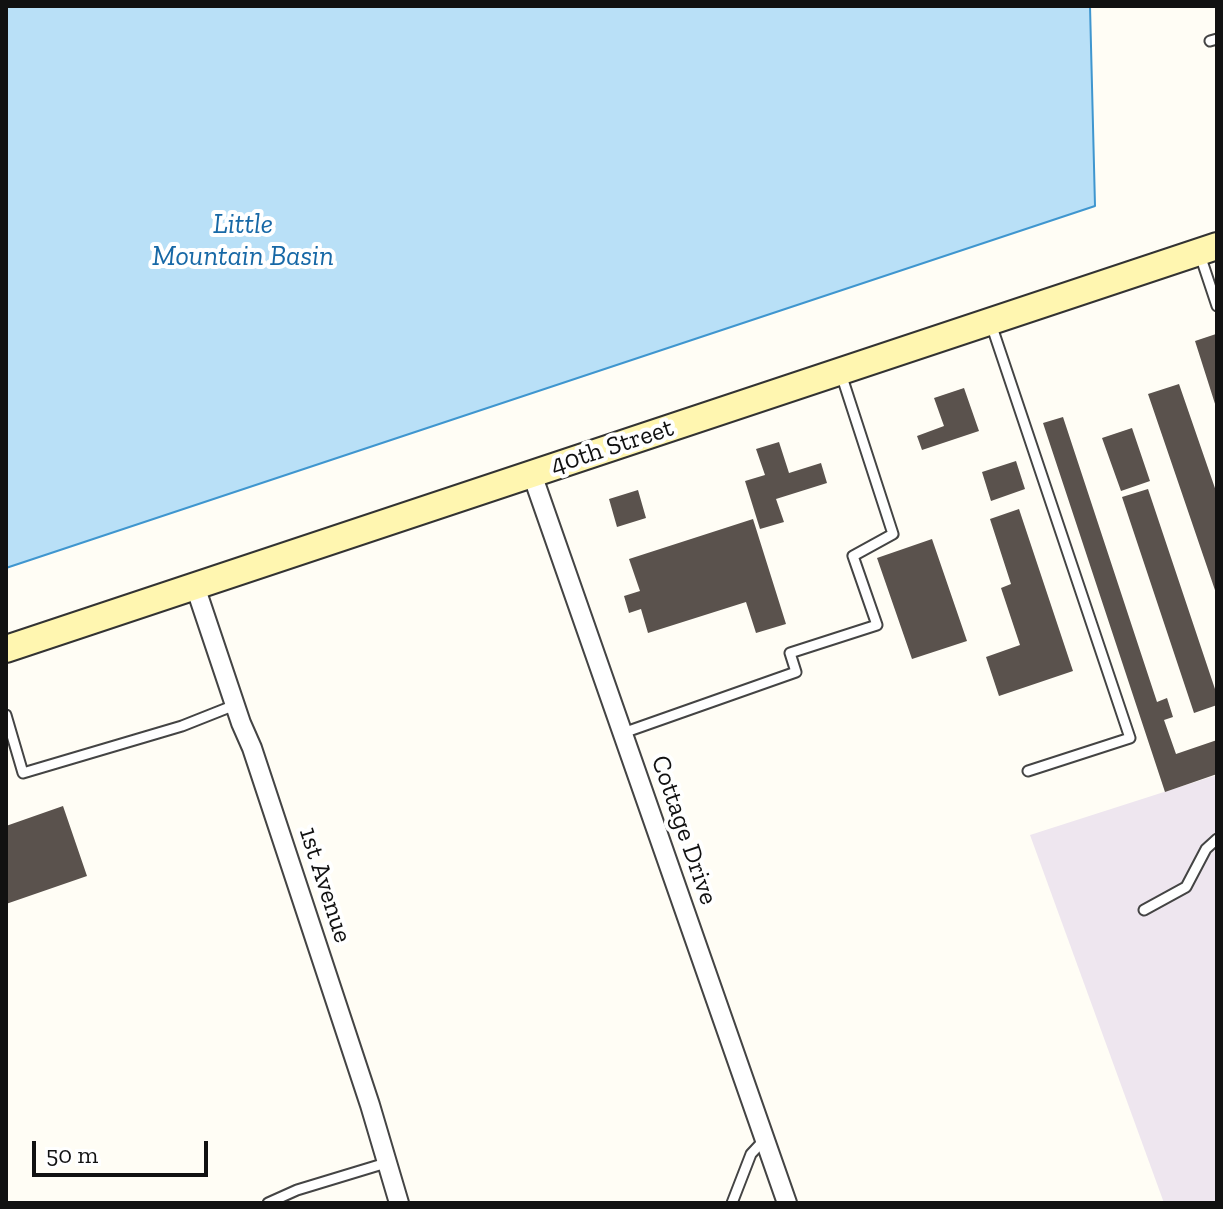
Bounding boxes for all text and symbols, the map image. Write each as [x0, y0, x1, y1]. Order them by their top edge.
water label: Little Mountain Basin [152, 208, 334, 274]
street label: 40th Street [546, 412, 678, 482]
street label: Cottage Drive [644, 751, 724, 909]
street label: 1st Avenue [292, 823, 358, 947]
scale bar [36, 1125, 212, 1175]
text: 50 m [46, 1140, 98, 1169]

